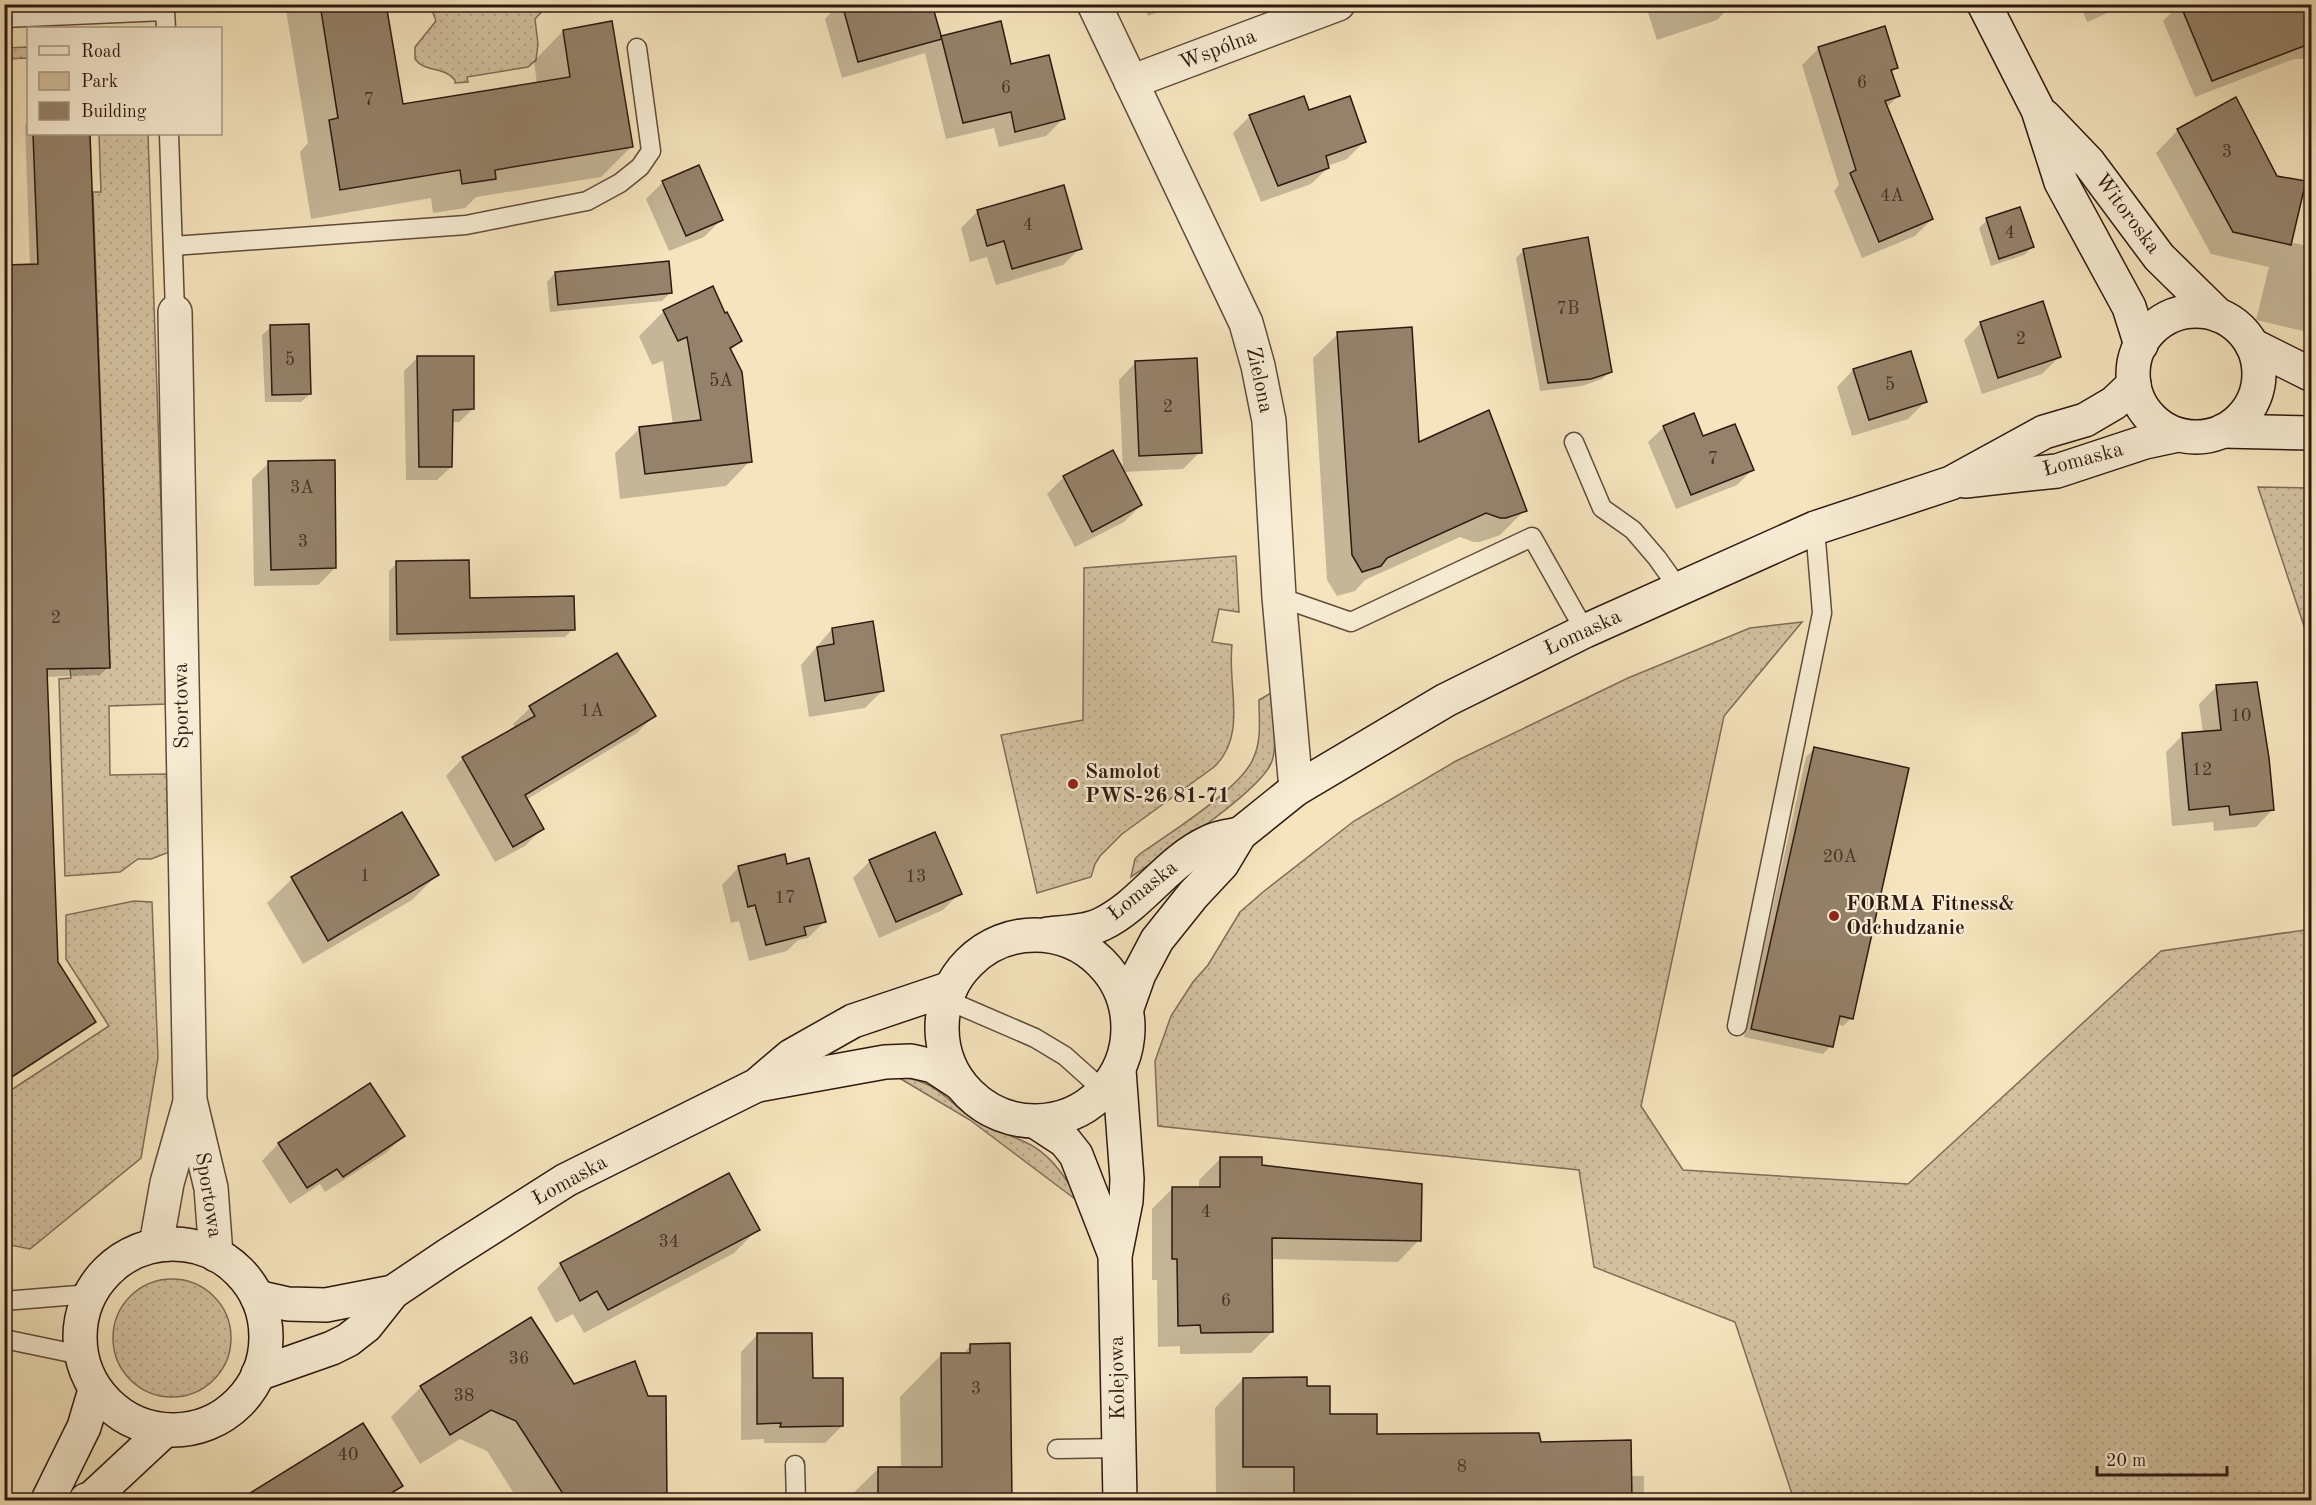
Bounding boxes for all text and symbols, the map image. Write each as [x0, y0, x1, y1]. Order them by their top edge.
street label: Wspólna [1177, 26, 1259, 74]
legend [27, 27, 222, 135]
text: Road [81, 43, 121, 61]
text: Park [81, 73, 118, 91]
house number: 6 [1857, 74, 1867, 92]
house number: 6 [1001, 79, 1011, 97]
house number: 7 [364, 91, 374, 109]
text: Building [81, 103, 147, 121]
house number: 3 [2222, 143, 2232, 161]
street label: Witoroska [2090, 170, 2164, 258]
house number: 4A [1880, 187, 1904, 205]
house number: 4 [1023, 216, 1033, 234]
house number: 4 [2005, 224, 2015, 242]
house number: 7B [1557, 300, 1579, 318]
house number: 2 [2016, 330, 2026, 348]
street label: Zielona [1242, 345, 1276, 415]
house number: 5 [285, 351, 295, 369]
house number: 5A [709, 372, 733, 390]
house number: 5 [1885, 376, 1895, 394]
house number: 2 [1163, 398, 1173, 416]
street label: Łomaska [2040, 439, 2126, 481]
house number: 7 [1708, 450, 1718, 468]
house number: 3A [290, 479, 314, 497]
house number: 3 [298, 533, 308, 551]
street label: Łomaska [1541, 606, 1625, 660]
house number: 2 [51, 609, 61, 627]
street label: Sportowa [171, 663, 193, 749]
house number: 1A [580, 702, 604, 720]
house number: 10 [2231, 707, 2251, 725]
house number: 12 [2192, 761, 2212, 779]
place label: Samolot PWS-26 81-71 [1085, 762, 1230, 807]
marker: Samolot PWS-26 81-71 [1066, 777, 1080, 791]
house number: 20A [1823, 848, 1858, 866]
street label: Łomaska [1104, 857, 1182, 925]
house number: 1 [360, 867, 370, 885]
house number: 13 [906, 868, 926, 886]
house number: 17 [775, 889, 795, 907]
place label: FORMA Fitness& Odchudzanie [1846, 894, 2015, 939]
marker: FORMA Fitness& Odchudzanie [1827, 909, 1841, 923]
street label: Sportowa [191, 1151, 225, 1239]
street label: Łomaska [529, 1152, 611, 1210]
house number: 4 [1201, 1203, 1211, 1221]
house number: 34 [659, 1233, 679, 1251]
house number: 6 [1221, 1292, 1231, 1310]
street label: Kolejowa [1107, 1336, 1129, 1420]
house number: 36 [509, 1350, 529, 1368]
house number: 3 [971, 1380, 981, 1398]
house number: 38 [454, 1387, 474, 1405]
scale bar [2097, 1439, 2228, 1477]
house number: 40 [338, 1446, 358, 1464]
text: 20 m [2106, 1452, 2146, 1470]
house number: 8 [1457, 1458, 1467, 1476]

